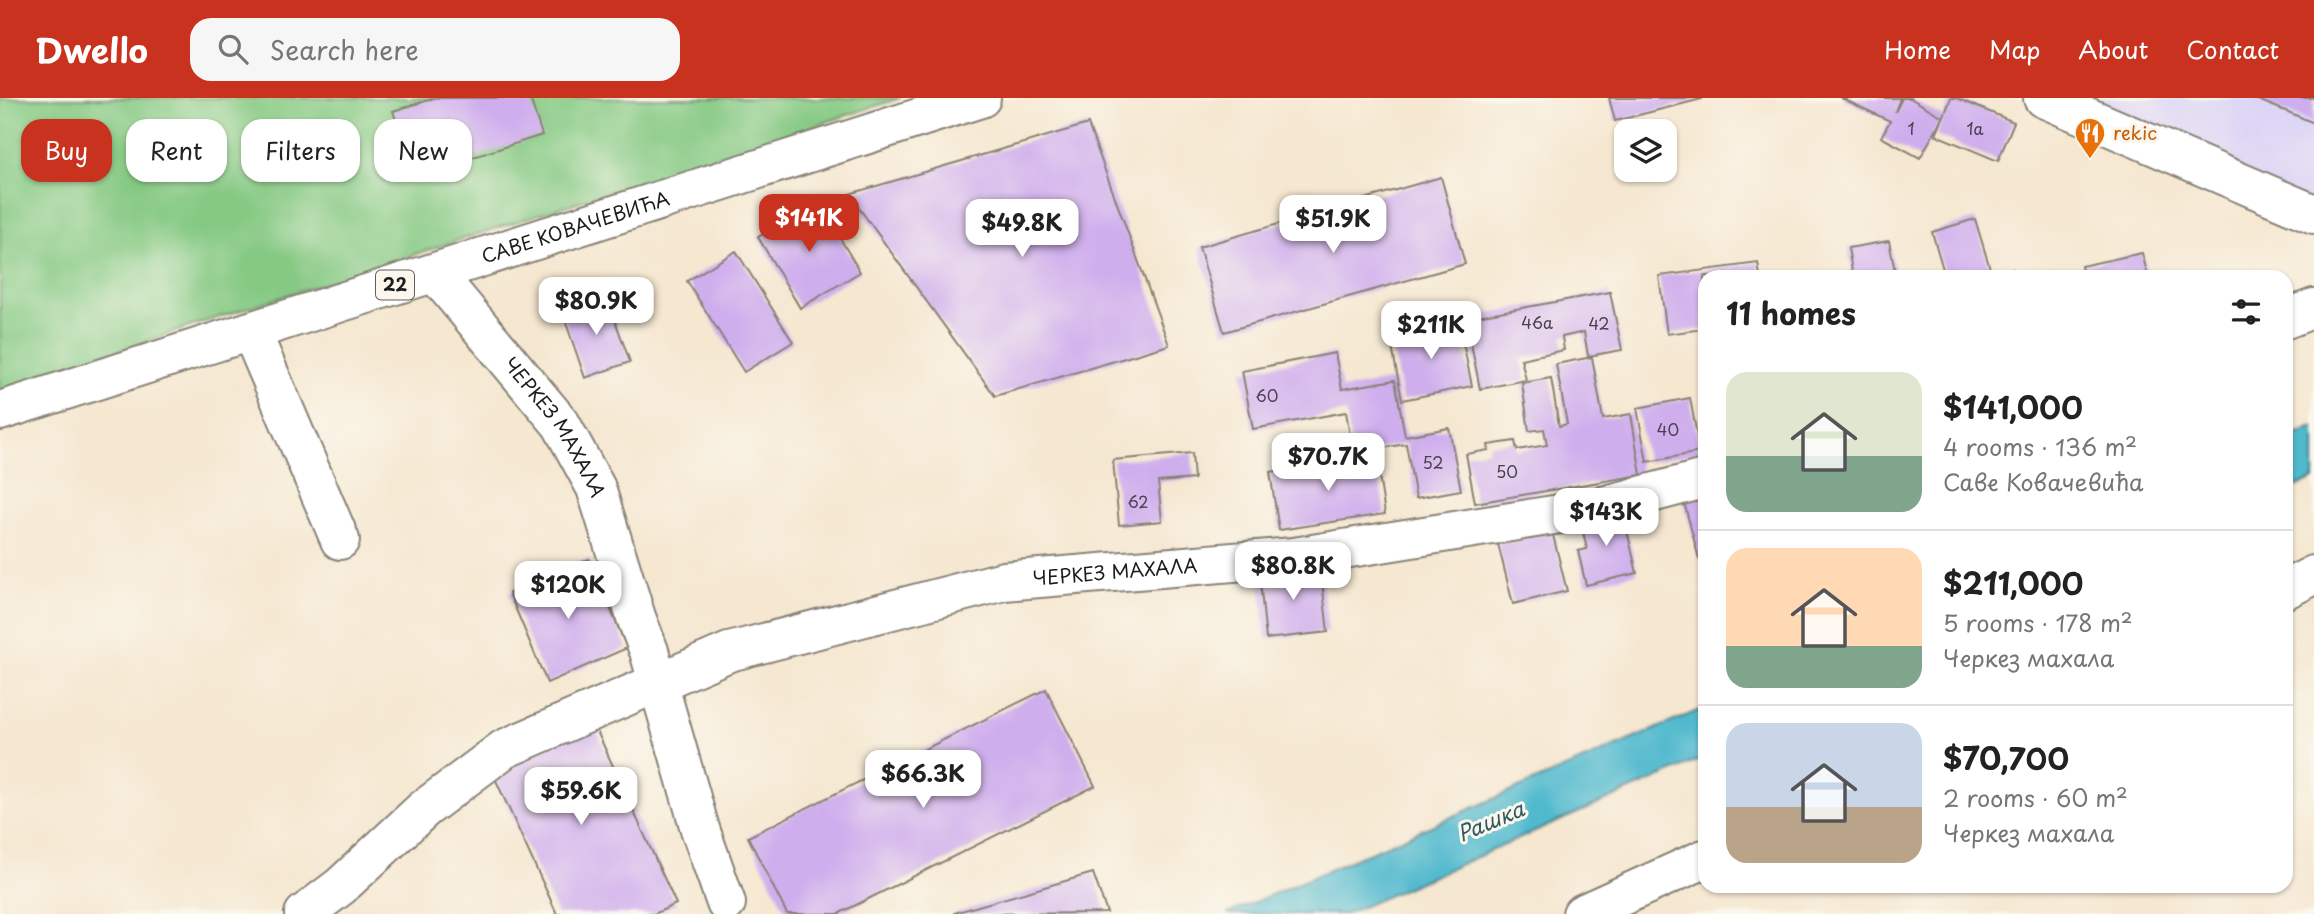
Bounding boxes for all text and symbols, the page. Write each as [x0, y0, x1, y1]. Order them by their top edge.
search box [190, 18, 680, 81]
text: Dwello [35, 24, 148, 74]
icon: search [214, 30, 252, 68]
text: Search here [270, 30, 419, 69]
text: Home [1884, 31, 1951, 67]
text: Map [1989, 31, 2040, 67]
text: About [2078, 31, 2148, 67]
text: Contact [2186, 31, 2279, 67]
house number: 1 [1907, 116, 1915, 140]
house number: 1a [1966, 116, 1984, 140]
restaurant icon: rekic [2073, 116, 2107, 160]
place label: rekic [2113, 118, 2157, 146]
chip: Buy [21, 119, 112, 182]
chip: Rent [126, 119, 227, 182]
chip: Filters [241, 119, 360, 182]
chip: New [374, 119, 472, 182]
map controls [1614, 119, 1677, 182]
button: layers [1614, 119, 1677, 182]
street label: САВЕ КОВАЧЕВИЋА [478, 183, 673, 270]
pin: $141K [760, 194, 858, 254]
pin: $51.9K [1276, 195, 1390, 255]
text: $141K [775, 199, 843, 234]
pin: $49.8K [965, 200, 1079, 259]
text: $51.9K [1295, 200, 1371, 235]
text: $49.8K [982, 204, 1062, 239]
road number: 22 [376, 270, 414, 300]
pin: $80.9K [539, 278, 653, 337]
text: $80.9K [555, 282, 637, 317]
text: 11 homes [1726, 290, 1856, 335]
icon: filters [2227, 293, 2265, 331]
pin: $211K [1382, 302, 1480, 361]
text: $211K [1397, 306, 1465, 341]
house number: 46a [1521, 310, 1553, 334]
house number: 42 [1588, 311, 1610, 335]
street label: ЧЕРКЕЗ МАХАЛА [498, 350, 613, 500]
house number: 60 [1256, 383, 1278, 407]
text: $141,000 [1943, 384, 2083, 429]
icon: home [1782, 400, 1866, 484]
house number: 40 [1657, 417, 1679, 441]
text: 4 rooms · 136 m² [1943, 429, 2137, 464]
pin: $70.7K [1271, 434, 1385, 493]
text: $70.7K [1288, 438, 1368, 473]
house number: 52 [1422, 450, 1444, 474]
house number: 50 [1496, 459, 1518, 483]
text: Саве Ковачевића [1943, 464, 2144, 499]
house number: 62 [1127, 489, 1149, 513]
pin: $143K [1557, 489, 1655, 548]
text: $143K [1570, 493, 1642, 528]
pin: $80.8K [1236, 542, 1350, 602]
text: $80.8K [1251, 547, 1335, 582]
street label: ЧЕРКЕЗ МАХАЛА [1031, 550, 1198, 592]
text: $211,000 [1943, 560, 2083, 605]
pin: $120K [519, 561, 617, 621]
text: $120K [530, 566, 606, 601]
icon: home [1782, 576, 1866, 660]
text: 5 rooms · 178 m² [1943, 605, 2133, 640]
text: Черкез махала [1943, 640, 2114, 675]
text: $70,700 [1943, 735, 2069, 780]
pin: $66.3K [866, 750, 980, 810]
icon: home [1782, 751, 1866, 835]
text: $66.3K [881, 755, 965, 790]
pin: $59.6K [524, 768, 638, 827]
text: $59.6K [540, 772, 622, 807]
text: 2 rooms · 60 m² [1943, 780, 2128, 815]
water label: Рашка [1452, 791, 1529, 849]
text: Черкез махала [1943, 815, 2114, 850]

